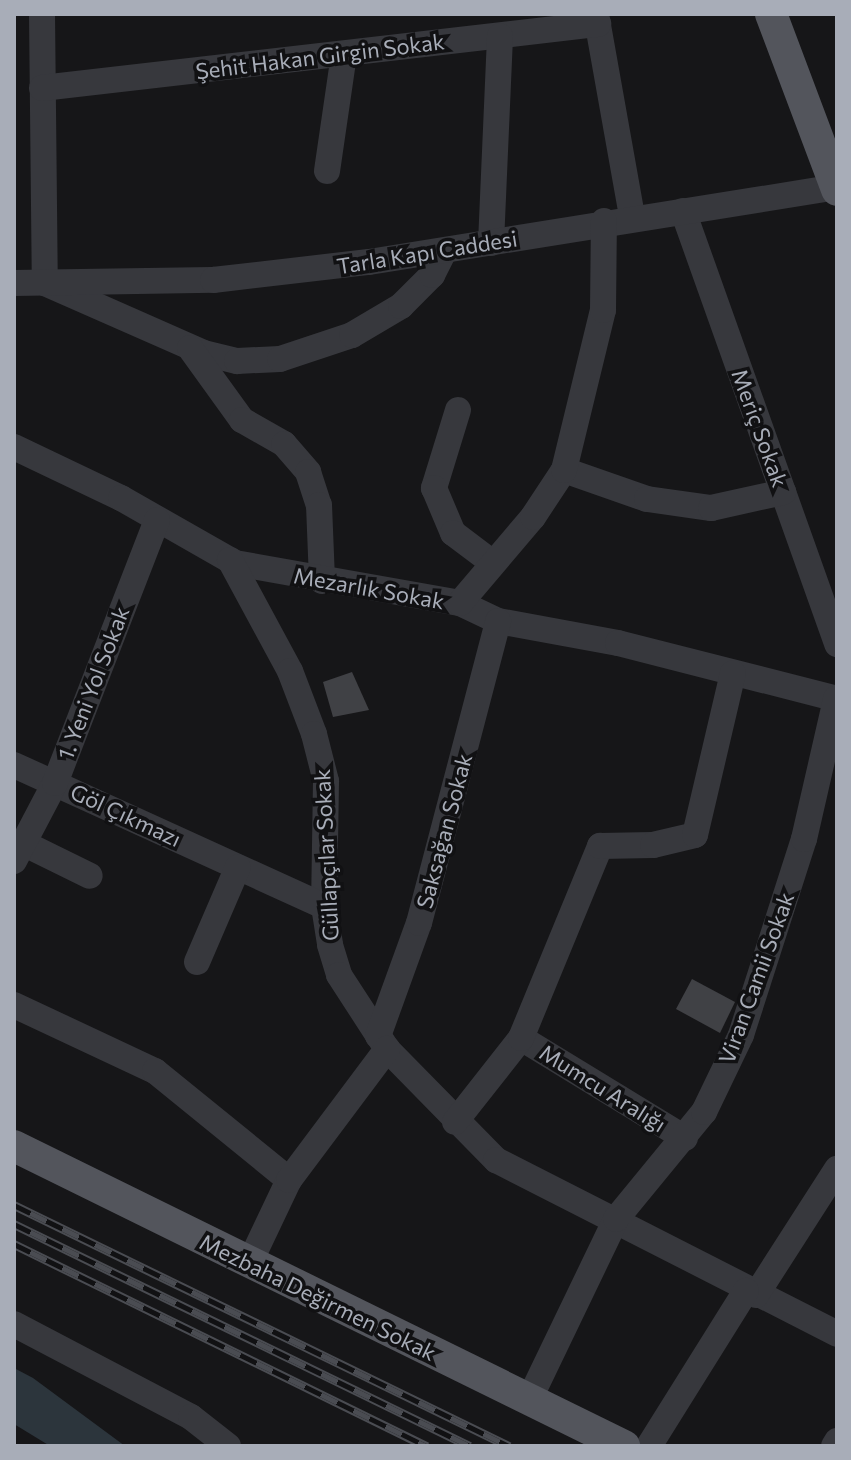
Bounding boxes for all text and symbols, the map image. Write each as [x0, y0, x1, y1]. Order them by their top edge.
street label: Şehit Hakan Girgin Sokak [194, 28, 446, 84]
street label: Tarla Kapı Caddesi [335, 225, 519, 279]
street label: Meriç Sokak [726, 365, 794, 491]
street label: Mezarlık Sokak [292, 562, 446, 614]
street label: 1. Yeni Yol Sokak [52, 603, 134, 763]
street label: Saksağan Sokak [411, 751, 477, 911]
street label: Güllapçılar Sokak [308, 768, 344, 942]
street label: Göl Çıkmazı [66, 778, 186, 852]
street label: Viran Camii Sokak [713, 889, 799, 1067]
street label: Mumcu Aralığı [535, 1039, 671, 1137]
street label: Mezbaha Değirmen Sokak [196, 1228, 440, 1366]

